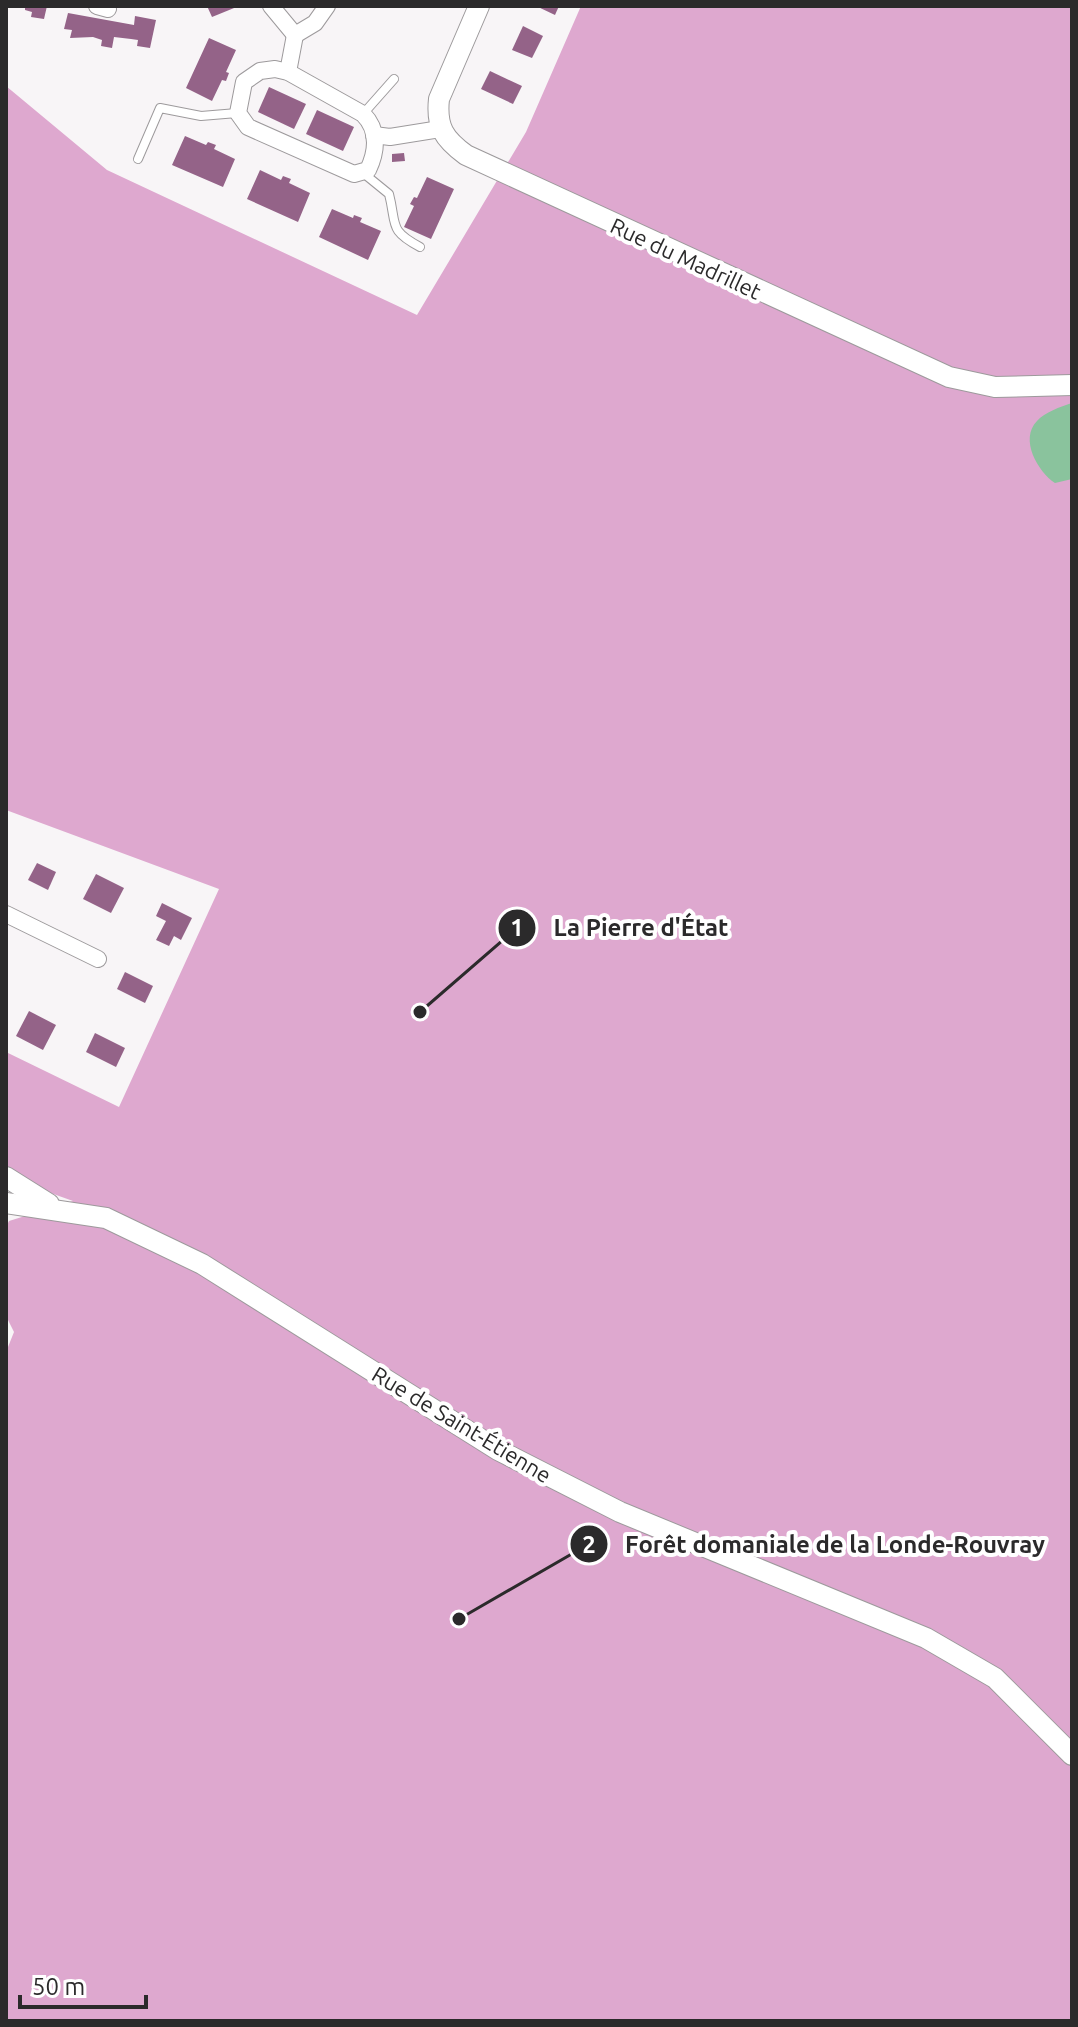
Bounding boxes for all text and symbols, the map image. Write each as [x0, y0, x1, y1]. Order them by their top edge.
street label: Rue du Madrillet [607, 212, 766, 304]
callout: La Pierre d'État [497, 904, 744, 952]
text: La Pierre d'État [554, 912, 728, 941]
text: 1 [510, 914, 524, 941]
street label: Rue de Saint-Étienne [368, 1360, 557, 1487]
callout: Forêt domaniale de la Londe-Rouvray [569, 1520, 1061, 1568]
text: 2 [582, 1531, 596, 1558]
text: Forêt domaniale de la Londe-Rouvray [625, 1531, 1045, 1558]
scale bar [20, 1959, 146, 2009]
text: 50 m [32, 1973, 85, 2000]

